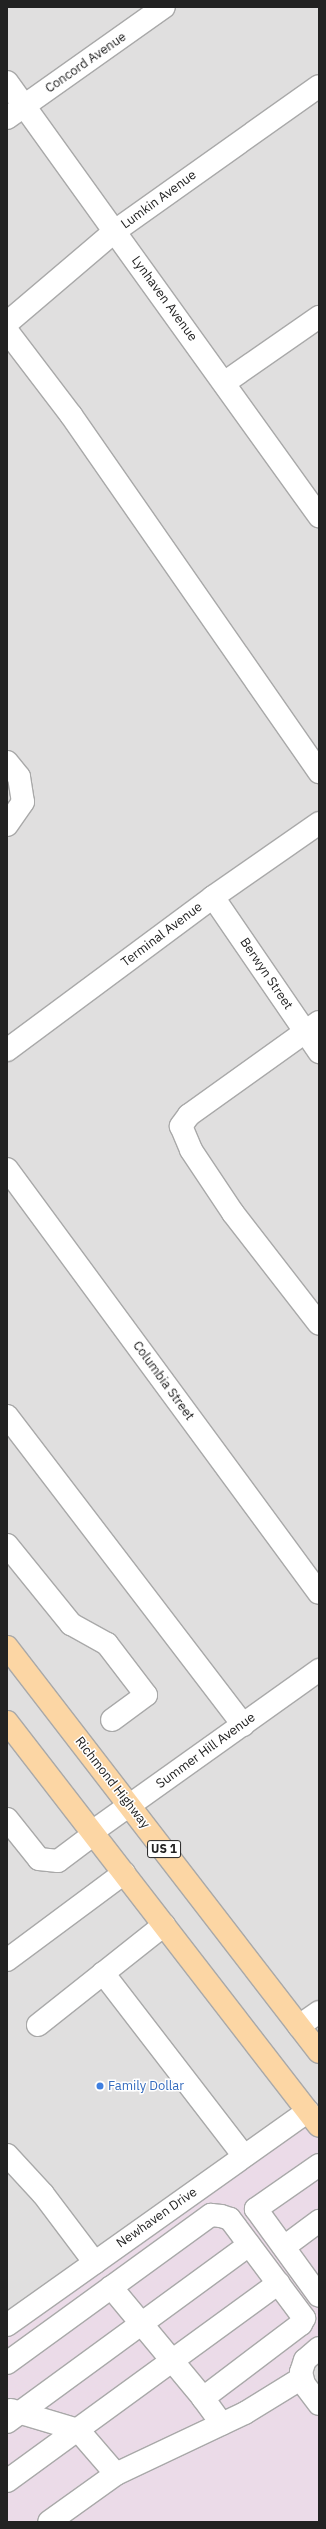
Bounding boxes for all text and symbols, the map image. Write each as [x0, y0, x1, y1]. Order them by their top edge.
street label: Concord Avenue [43, 29, 129, 97]
street label: Lumkin Avenue [118, 168, 200, 232]
street label: Lynhaven Avenue [128, 253, 200, 345]
street label: Terminal Avenue [118, 899, 206, 971]
street label: Berwyn Street [236, 935, 296, 1013]
street label: Columbia Street [129, 1338, 197, 1424]
street label: Summer Hill Avenue [153, 1710, 259, 1792]
street label: Richmond Highway [71, 1734, 153, 1832]
road number: US 1 [147, 1839, 181, 1859]
place label: Family Dollar [108, 2078, 184, 2094]
marker: Family Dollar [95, 2081, 105, 2091]
street label: Newhaven Drive [114, 2185, 200, 2251]

